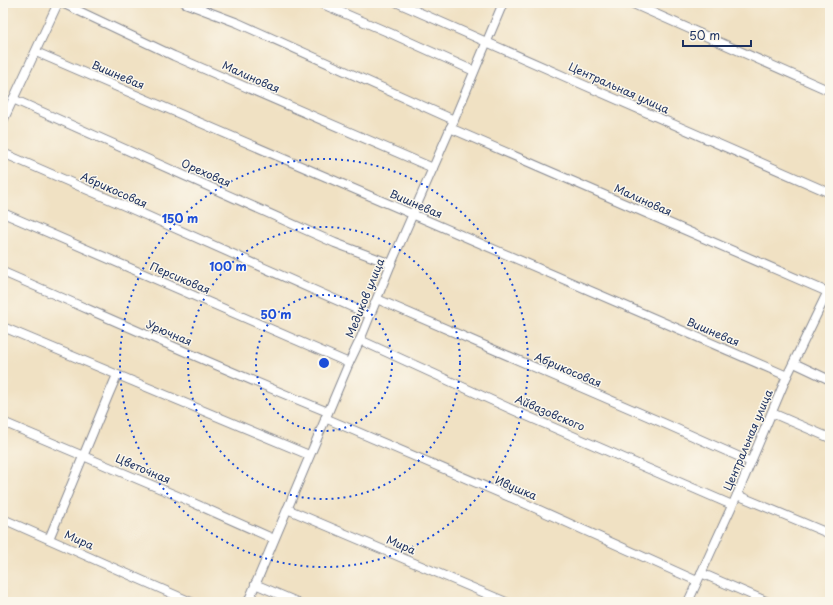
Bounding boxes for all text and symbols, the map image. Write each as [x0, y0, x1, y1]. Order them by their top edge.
scale bar [683, 22, 751, 48]
text: 50 m [689, 26, 720, 44]
street label: Вишневая [89, 56, 147, 93]
street label: Малиновая [220, 56, 283, 97]
street label: Центральная улица [566, 58, 672, 117]
street label: Ореховая [179, 154, 234, 191]
street label: Абрикосовая [78, 167, 150, 212]
street label: Малиновая [612, 179, 675, 220]
street label: Вишневая [387, 185, 445, 222]
text: 150 m [162, 209, 198, 227]
street label: Медиков улица [341, 255, 388, 340]
street label: Персиковая [147, 257, 213, 298]
text: 100 m [209, 257, 247, 275]
text: 50 m [260, 305, 292, 323]
street label: Вишневая [684, 313, 742, 350]
street label: Урючная [144, 315, 195, 350]
street label: Абрикосовая [532, 348, 604, 391]
centre of rings [317, 356, 331, 370]
street label: Центральная улица [719, 386, 777, 493]
street label: Айвазовского [513, 390, 588, 435]
street label: Цветочная [113, 449, 173, 488]
street label: Ивушка [493, 471, 540, 504]
street label: Мира [62, 526, 97, 554]
street label: Мира [384, 531, 419, 558]

